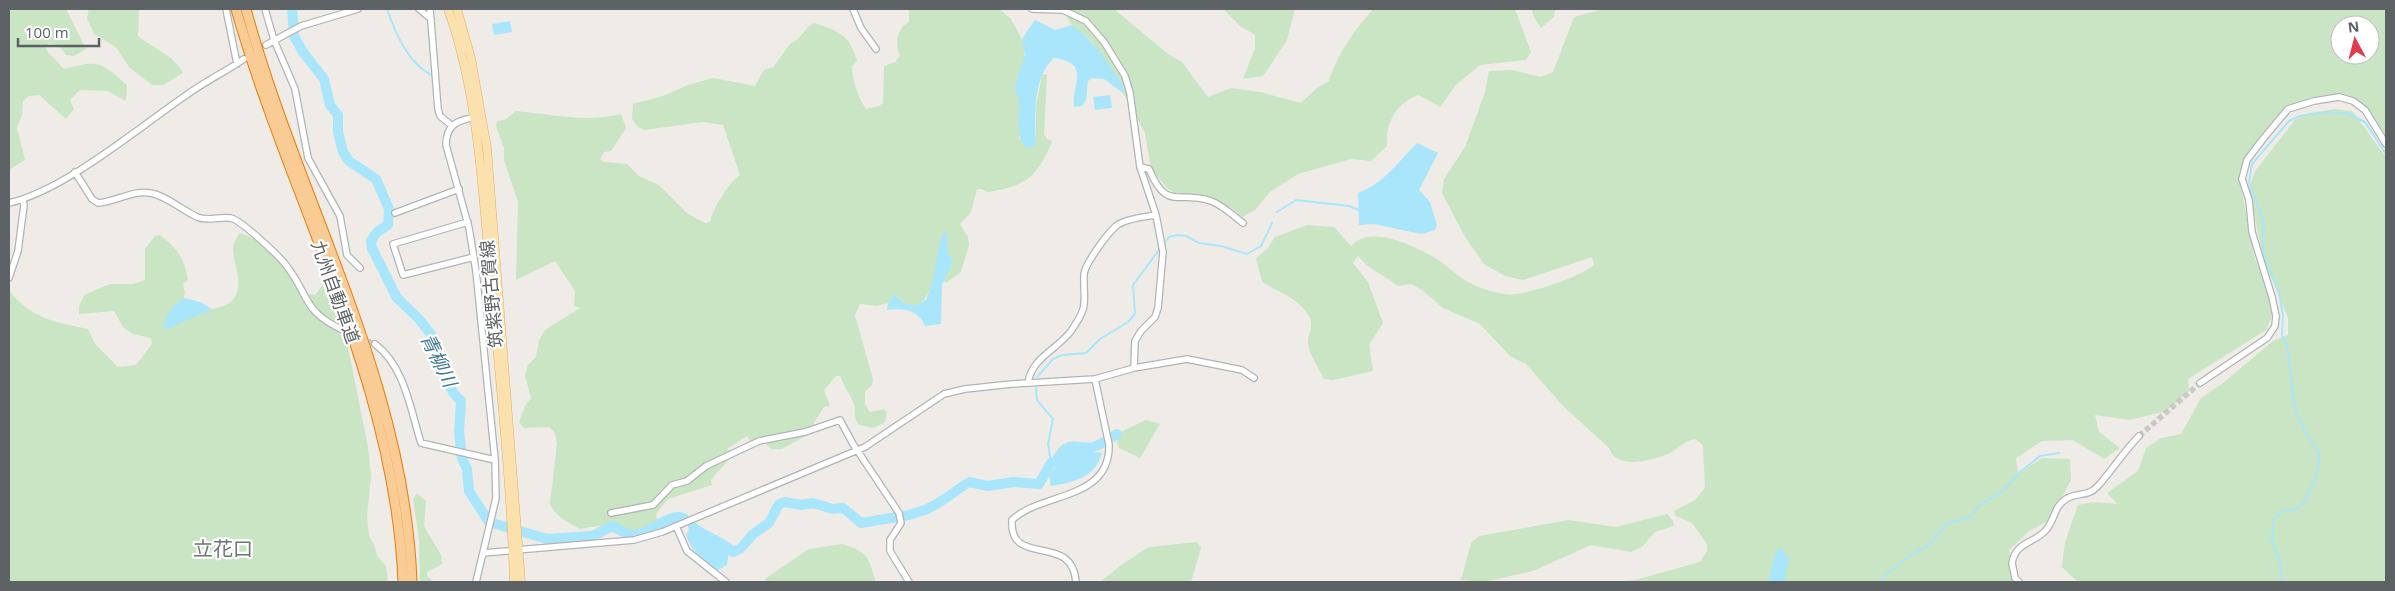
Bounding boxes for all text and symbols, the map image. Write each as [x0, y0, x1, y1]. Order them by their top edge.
scale bar [18, 15, 99, 47]
north arrow [2330, 15, 2380, 65]
text: N [2347, 16, 2360, 37]
text: 100 m [25, 22, 69, 42]
street label: 九州自動車道 [306, 237, 366, 347]
street label: 筑紫野古賀線 [474, 239, 508, 349]
water label: 青柳川 [415, 329, 464, 393]
district label: 立花口 [193, 535, 253, 562]

